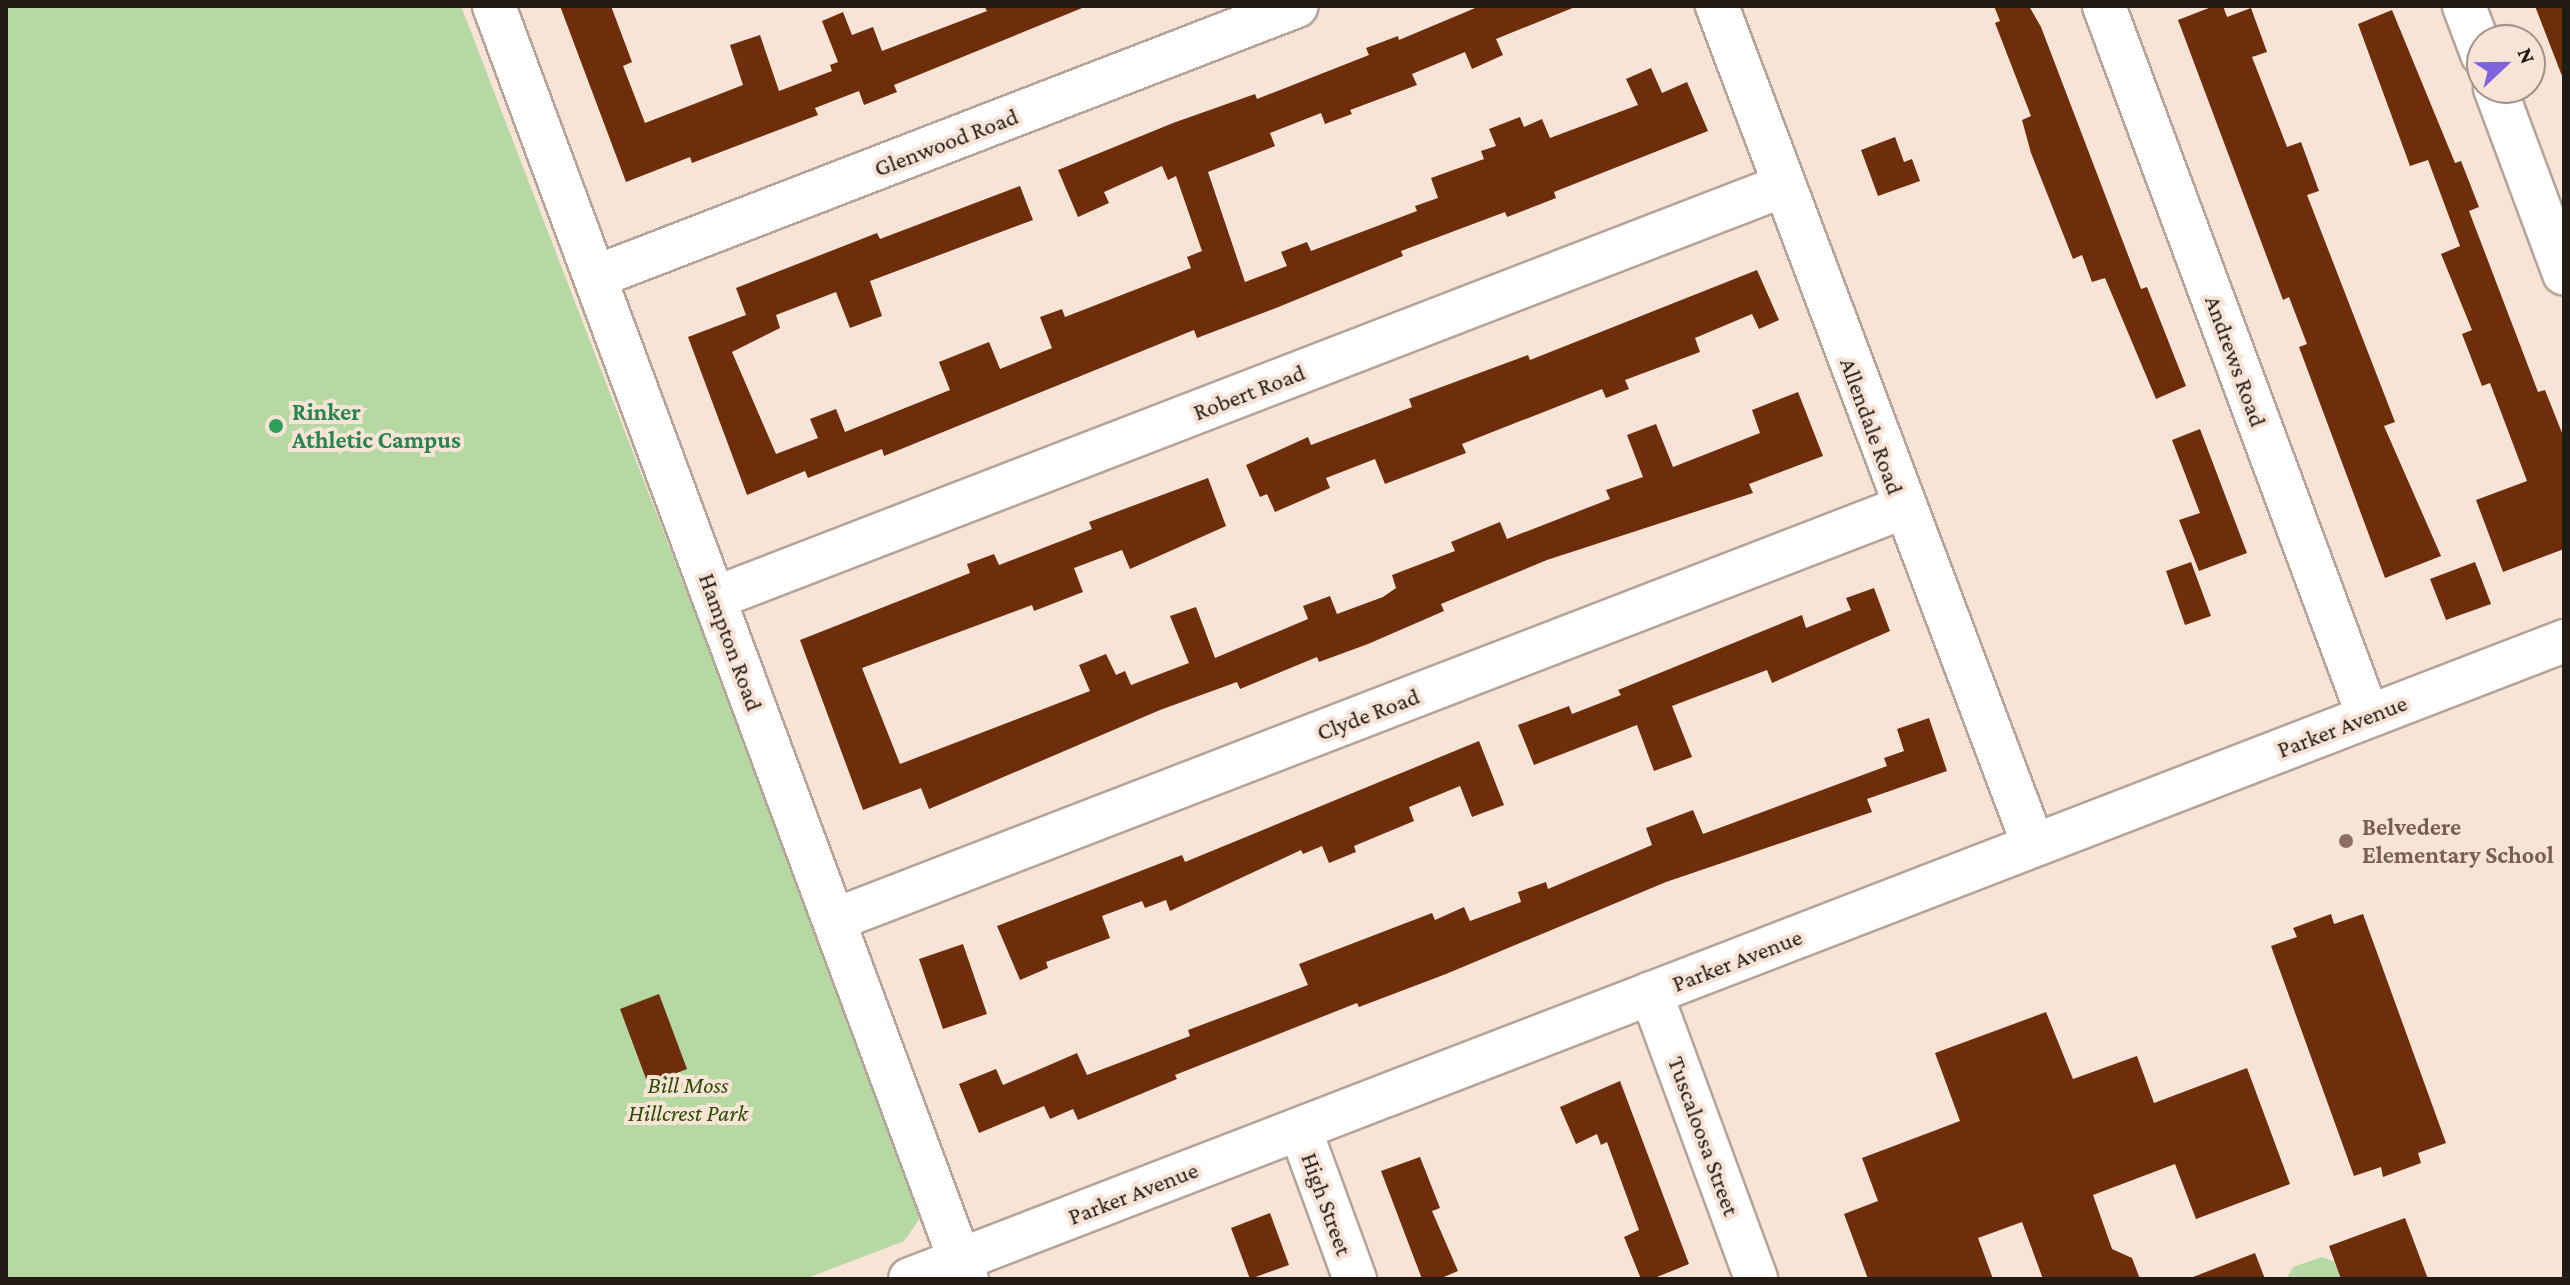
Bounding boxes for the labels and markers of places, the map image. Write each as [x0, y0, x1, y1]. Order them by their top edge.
place label: Rinker Athletic Campus [292, 398, 461, 454]
marker: Rinker Athletic Campus [267, 417, 285, 435]
place label: Belvedere Elementary School [2362, 813, 2554, 869]
marker: Belvedere Elementary School [2337, 832, 2355, 850]

